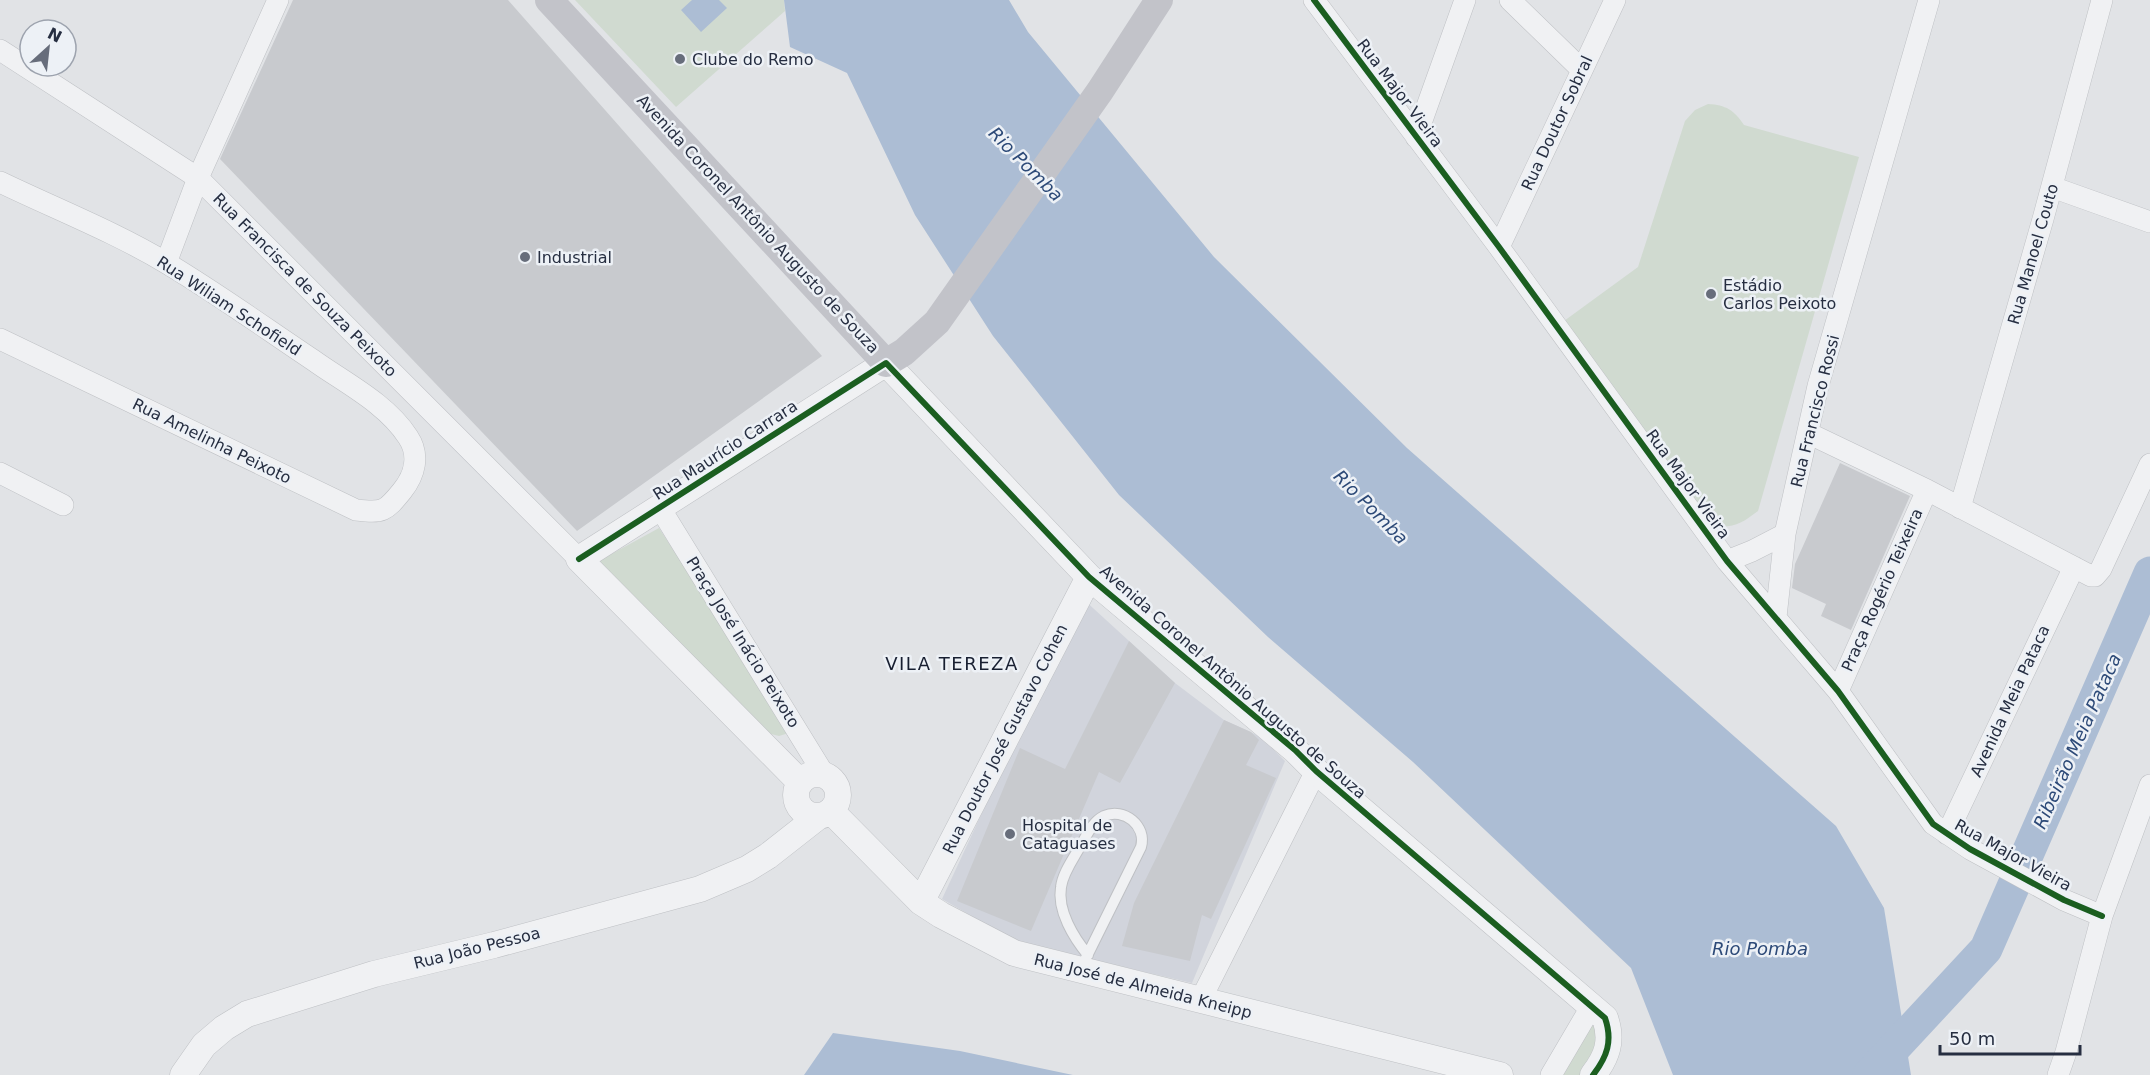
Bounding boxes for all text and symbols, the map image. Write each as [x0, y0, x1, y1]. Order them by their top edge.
north arrow [18, 18, 78, 78]
text: N [44, 24, 65, 47]
street label: Rua Major Vieira [1353, 35, 1447, 151]
place label: Clube do Remo [692, 50, 814, 69]
marker: Clube do Remo [673, 52, 687, 66]
street label: Rua Doutor Sobral [1517, 53, 1597, 193]
street label: Avenida Coronel Antônio Augusto de Souza [633, 91, 883, 357]
water label: Rio Pomba [985, 123, 1067, 205]
street label: Rua Manoel Couto [2004, 181, 2062, 327]
street label: Rua Francisca de Souza Peixoto [209, 189, 401, 381]
place label: Industrial [537, 248, 612, 267]
marker: Industrial [518, 250, 532, 264]
street label: Rua Wiliam Schofield [153, 252, 305, 360]
place label: Estádio Carlos Peixoto [1723, 276, 1836, 313]
marker: Estádio Carlos Peixoto [1704, 287, 1718, 301]
street label: Rua Francisco Rossi [1787, 333, 1843, 489]
street label: Rua Amelinha Peixoto [130, 394, 294, 488]
street label: Rua Maurício Carrara [649, 396, 801, 504]
street label: Rua Major Vieira [1642, 426, 1734, 542]
water label: Rio Pomba [1330, 466, 1412, 548]
street label: Praça Rogério Teixeira [1837, 506, 1927, 674]
street label: Praça José Inácio Peixoto [682, 553, 804, 731]
street label: Avenida Coronel Antônio Augusto de Souza [1096, 561, 1370, 803]
street label: Rua Doutor José Gustavo Cohen [939, 621, 1071, 857]
street label: Avenida Meia Pataca [1966, 622, 2054, 780]
water label: Ribeirão Meia Pataca [2029, 650, 2125, 832]
district label: VILA TEREZA [885, 653, 1019, 674]
street label: Rua Major Vieira [1951, 815, 2075, 895]
place label: Hospital de Cataguases [1022, 816, 1116, 853]
marker: Hospital de Cataguases [1003, 827, 1017, 841]
street label: Rua João Pessoa [412, 923, 542, 973]
water label: Rio Pomba [1712, 938, 1808, 959]
street label: Rua José de Almeida Kneipp [1032, 950, 1254, 1022]
scale bar [1940, 1018, 2080, 1056]
text: 50 m [1949, 1028, 1995, 1049]

